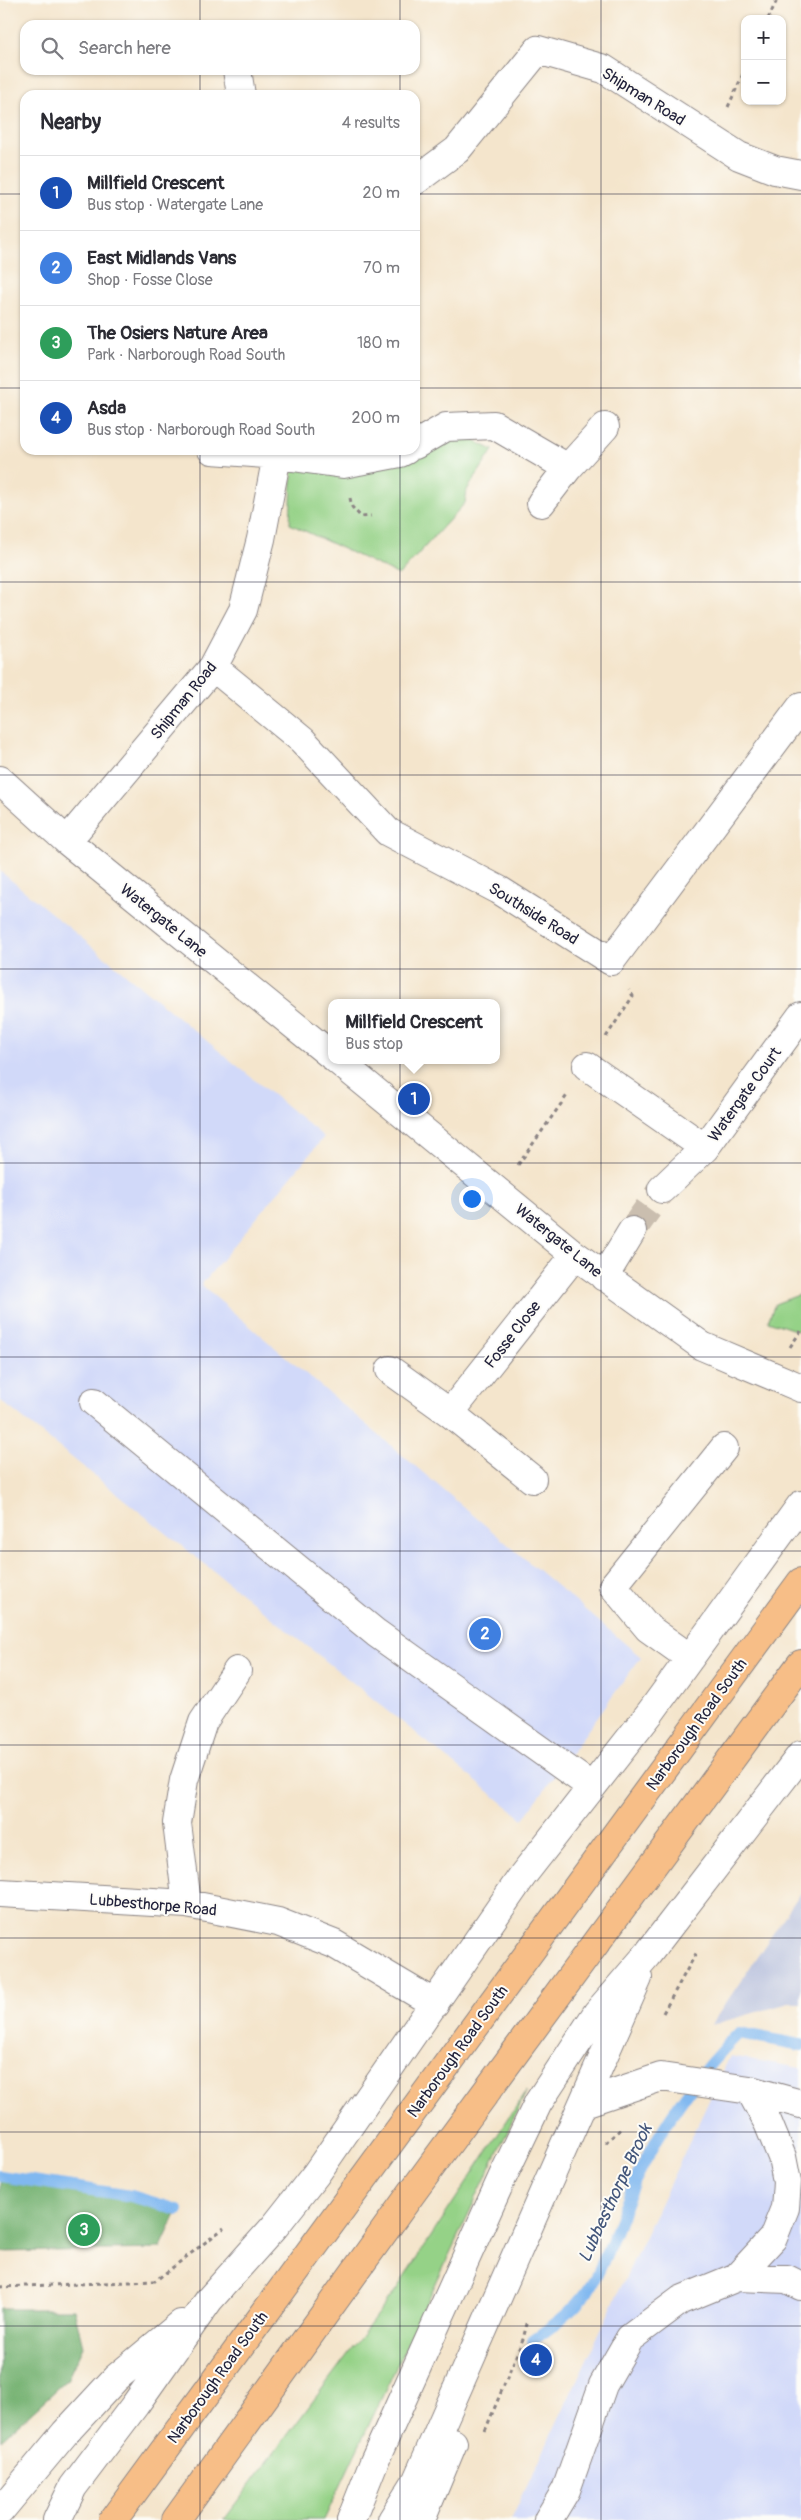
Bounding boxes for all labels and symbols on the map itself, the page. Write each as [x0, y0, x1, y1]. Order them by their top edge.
street label: Shipman Road [598, 63, 689, 130]
street label: Shipman Road [146, 658, 221, 744]
street label: Southside Road [485, 878, 582, 949]
street label: Watergate Lane [116, 880, 211, 962]
street label: Watergate Court [704, 1043, 786, 1146]
pin: 1 [398, 1080, 430, 1118]
your location [459, 1186, 485, 1212]
street label: Watergate Lane [511, 1200, 606, 1282]
street label: Fosse Close [480, 1297, 545, 1372]
pin: 2 [469, 1615, 501, 1653]
street label: Narborough Road South [642, 1655, 751, 1794]
street label: Lubbesthorpe Road [88, 1889, 218, 1921]
street label: Narborough Road South [403, 1982, 512, 2121]
water label: Lubbesthorpe Brook [573, 2119, 658, 2266]
pin: 3 [68, 2211, 100, 2249]
street label: Narborough Road South [163, 2308, 272, 2447]
pin: 4 [520, 2341, 552, 2379]

